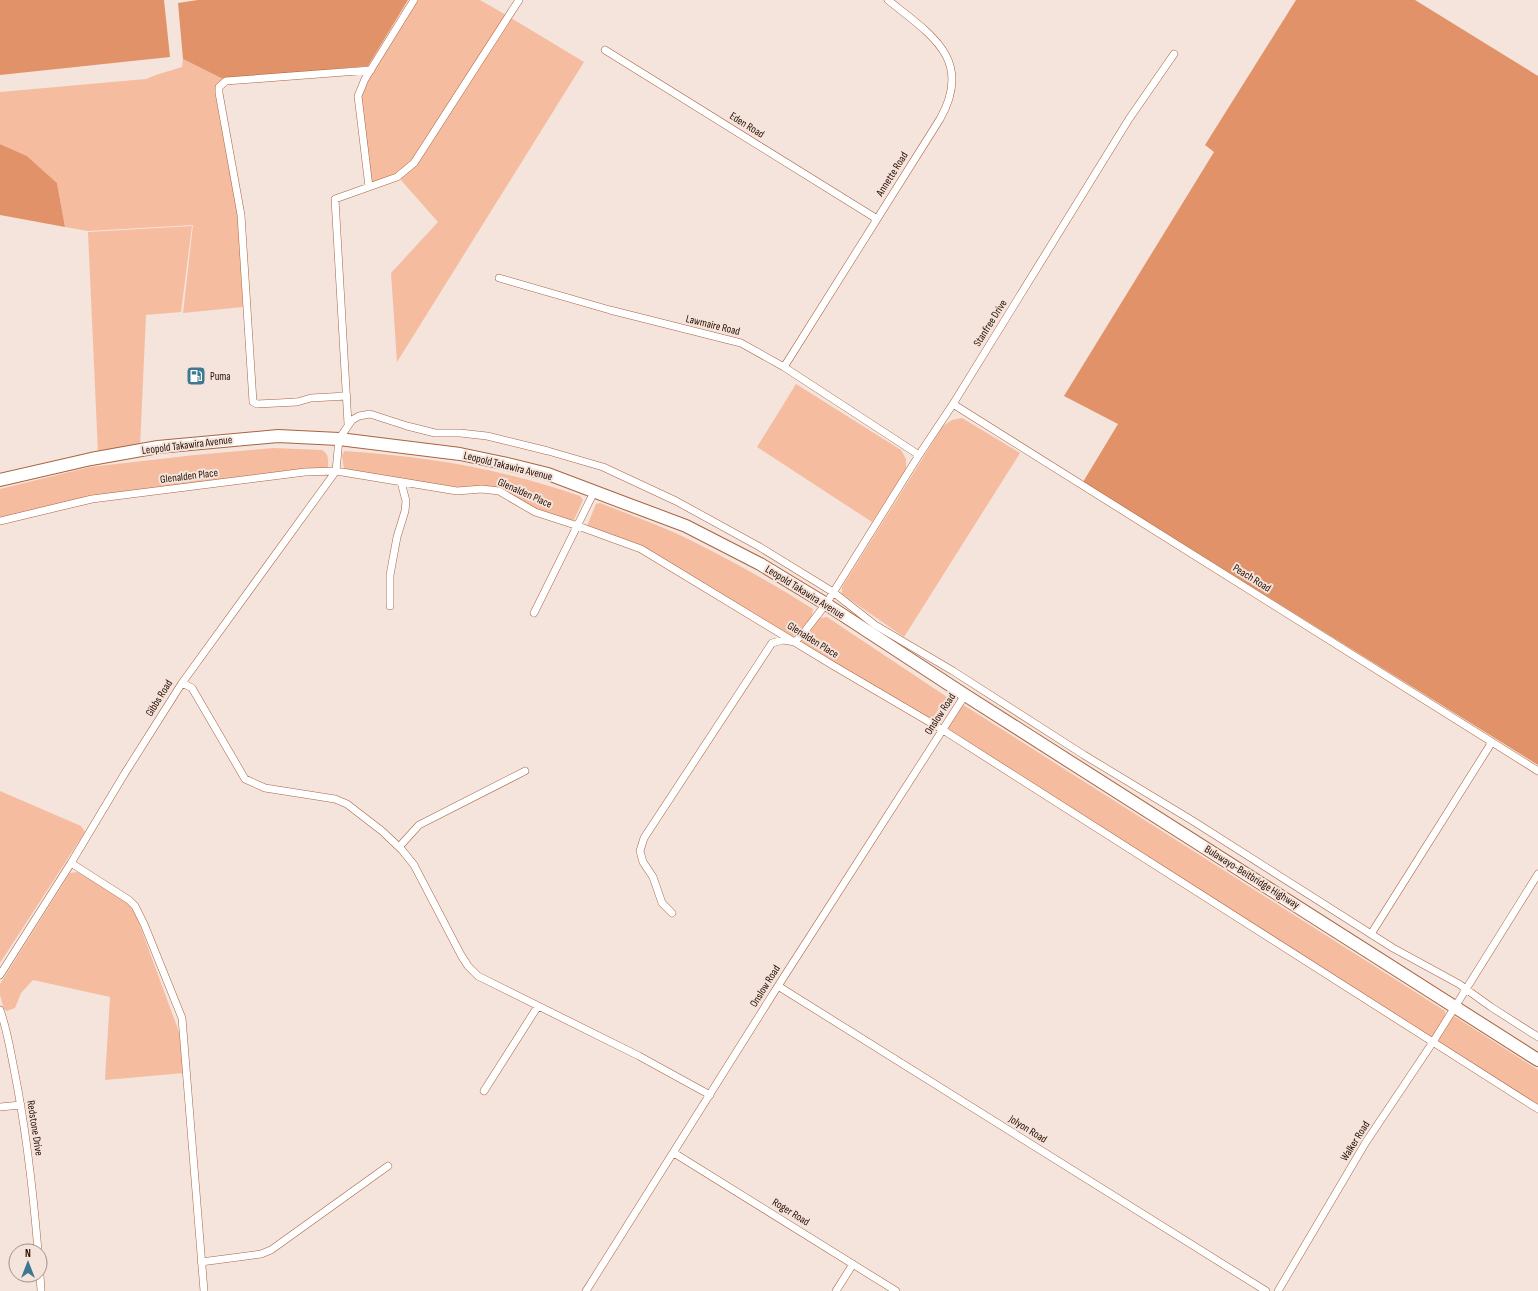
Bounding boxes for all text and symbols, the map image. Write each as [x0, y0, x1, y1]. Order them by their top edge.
street label: Eden Road [727, 109, 767, 141]
street label: Annette Road [873, 149, 911, 199]
street label: Stanfree Drive [970, 297, 1010, 349]
street label: Lawmaire Road [685, 312, 742, 338]
fuel station icon: Puma [185, 365, 207, 387]
place label: Puma [210, 370, 231, 383]
street label: Leopold Takawira Avenue [141, 433, 233, 457]
street label: Leopold Takawira Avenue [462, 449, 554, 483]
street label: Glenalden Place [159, 466, 219, 486]
street label: Glenalden Place [496, 475, 554, 511]
street label: Peach Road [1231, 561, 1274, 595]
street label: Leopold Takawira Avenue [763, 562, 847, 622]
street label: Glenalden Place [785, 619, 841, 661]
street label: Gibbs Road [143, 677, 176, 719]
street label: Onslow Road [922, 690, 958, 737]
street label: Bulawayo-Beitbridge Highway [1202, 842, 1302, 912]
street label: Onslow Road [747, 962, 783, 1009]
street label: Redstone Drive [24, 1099, 46, 1157]
street label: Jolyon Road [1006, 1112, 1050, 1146]
street label: Walker Road [1338, 1118, 1373, 1163]
street label: Roger Road [770, 1195, 812, 1229]
north arrow [8, 1243, 48, 1283]
text: N [25, 1247, 31, 1260]

